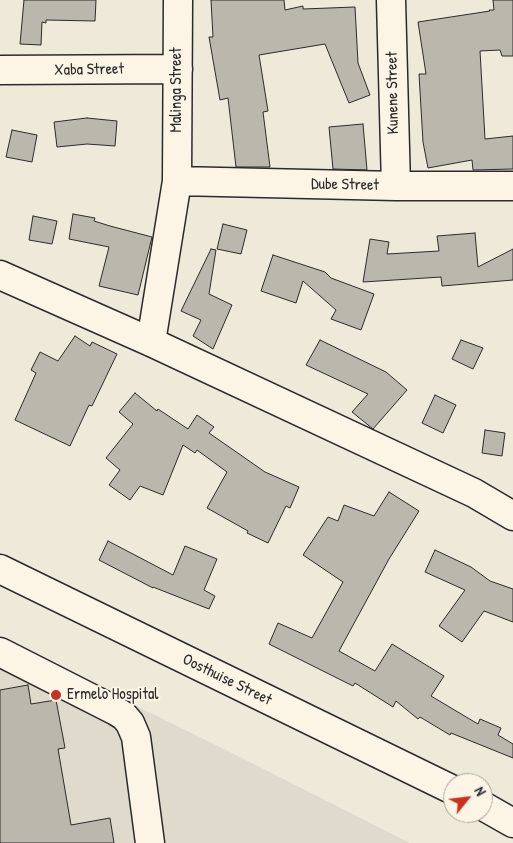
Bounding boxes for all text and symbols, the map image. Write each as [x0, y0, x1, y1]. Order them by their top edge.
street label: Malinga Street [167, 47, 187, 133]
street label: Kunene Street [383, 51, 403, 135]
street label: Xaba Street [54, 60, 124, 80]
street label: Dube Street [311, 175, 379, 195]
street label: Oosthuise Street [179, 650, 275, 710]
place label: Ermelo Hospital [67, 685, 158, 705]
marker: Ermelo Hospital [49, 688, 63, 702]
north arrow [443, 773, 493, 823]
text: N [471, 783, 491, 799]

